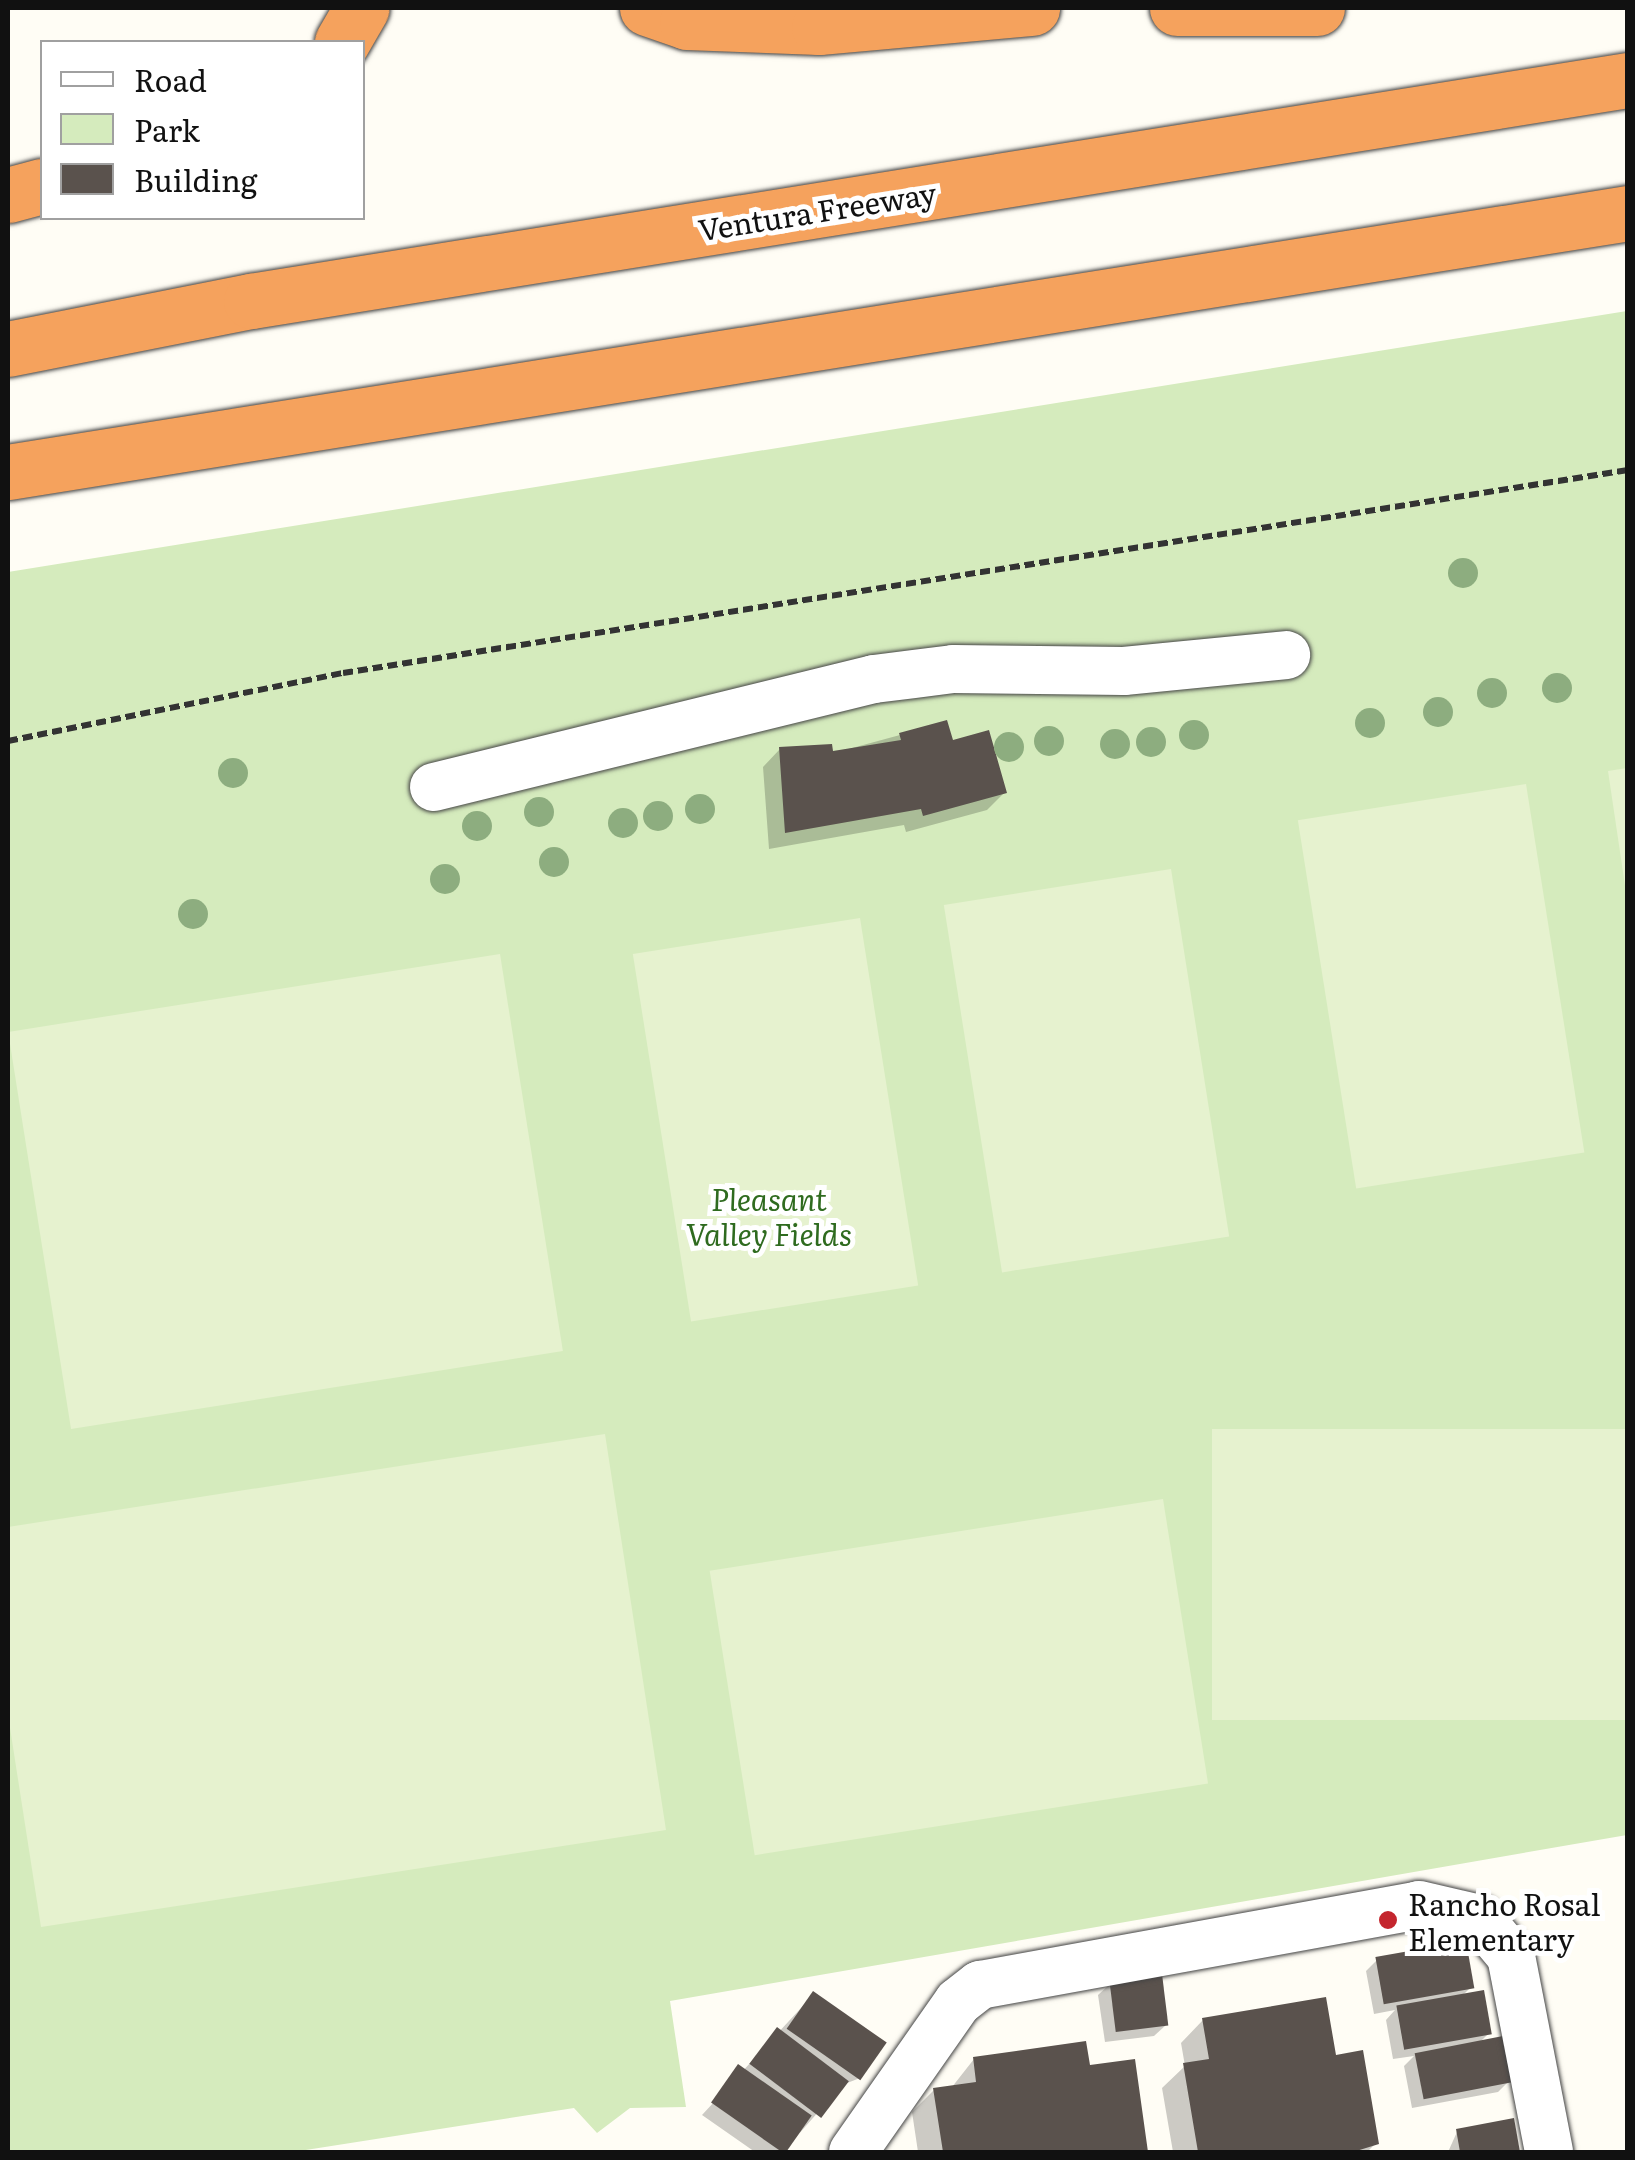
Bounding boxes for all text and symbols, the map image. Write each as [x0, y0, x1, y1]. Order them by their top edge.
legend [40, 40, 365, 220]
text: Road [134, 57, 207, 101]
text: Park [134, 107, 200, 151]
text: Building [134, 157, 258, 201]
street label: Ventura Freeway [695, 173, 939, 247]
park label: Pleasant Valley Fields [686, 1180, 852, 1250]
place label: Rancho Rosal Elementary [1408, 1885, 1601, 1956]
marker: Rancho Rosal Elementary [1377, 1909, 1399, 1931]

